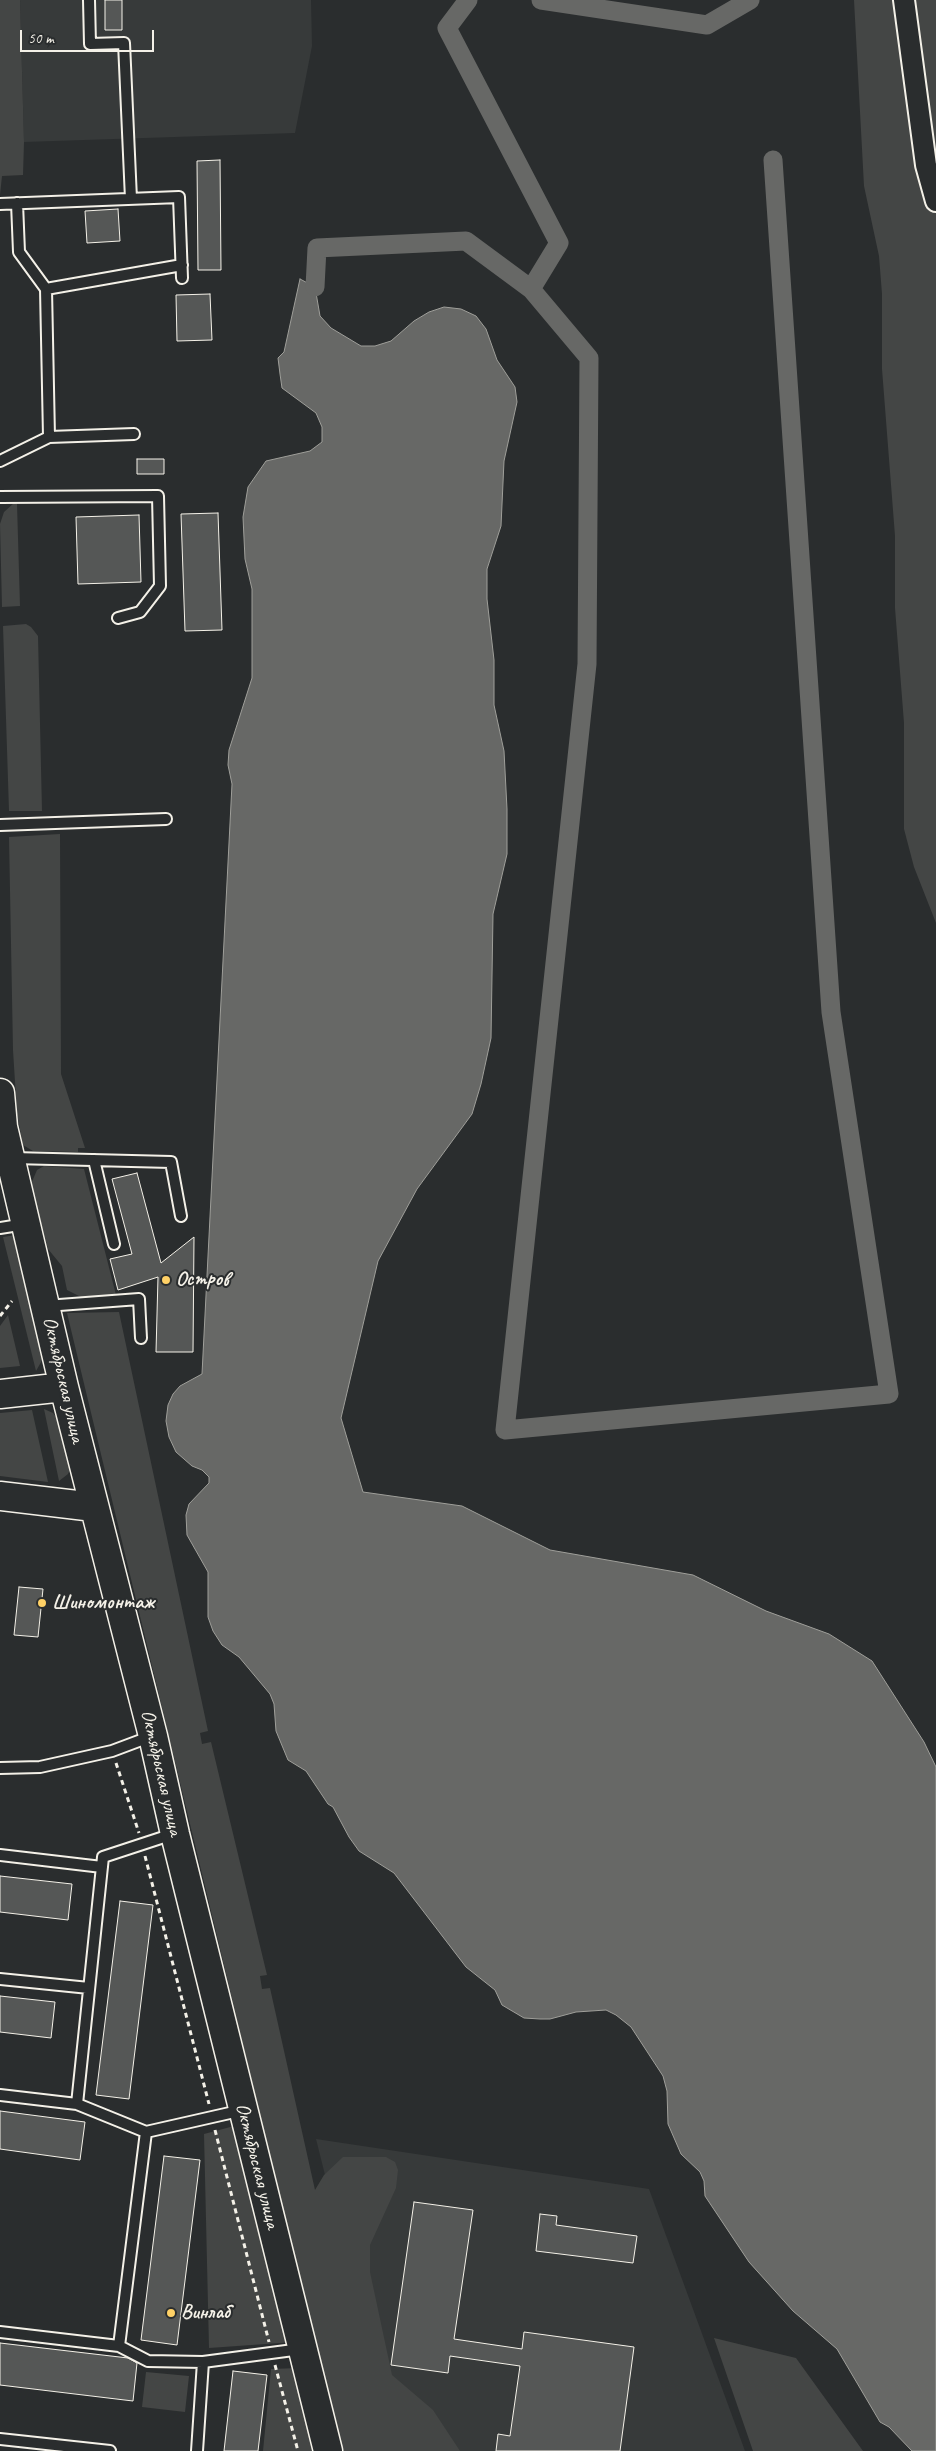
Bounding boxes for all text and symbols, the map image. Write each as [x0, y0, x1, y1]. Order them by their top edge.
scale bar [22, 20, 156, 52]
text: 50 m [28, 29, 54, 48]
place label: Остров [176, 1268, 229, 1292]
marker: Остров [160, 1274, 172, 1286]
street label: Октябрьская улица [37, 1315, 89, 1445]
place label: Шиномонтаж [52, 1591, 154, 1615]
marker: Шиномонтаж [36, 1597, 48, 1609]
street label: Октябрьская улица [135, 1708, 187, 1838]
street label: Октябрьская улица [230, 2101, 284, 2231]
place label: Винлаб [181, 2301, 230, 2325]
marker: Винлаб [165, 2307, 177, 2319]

